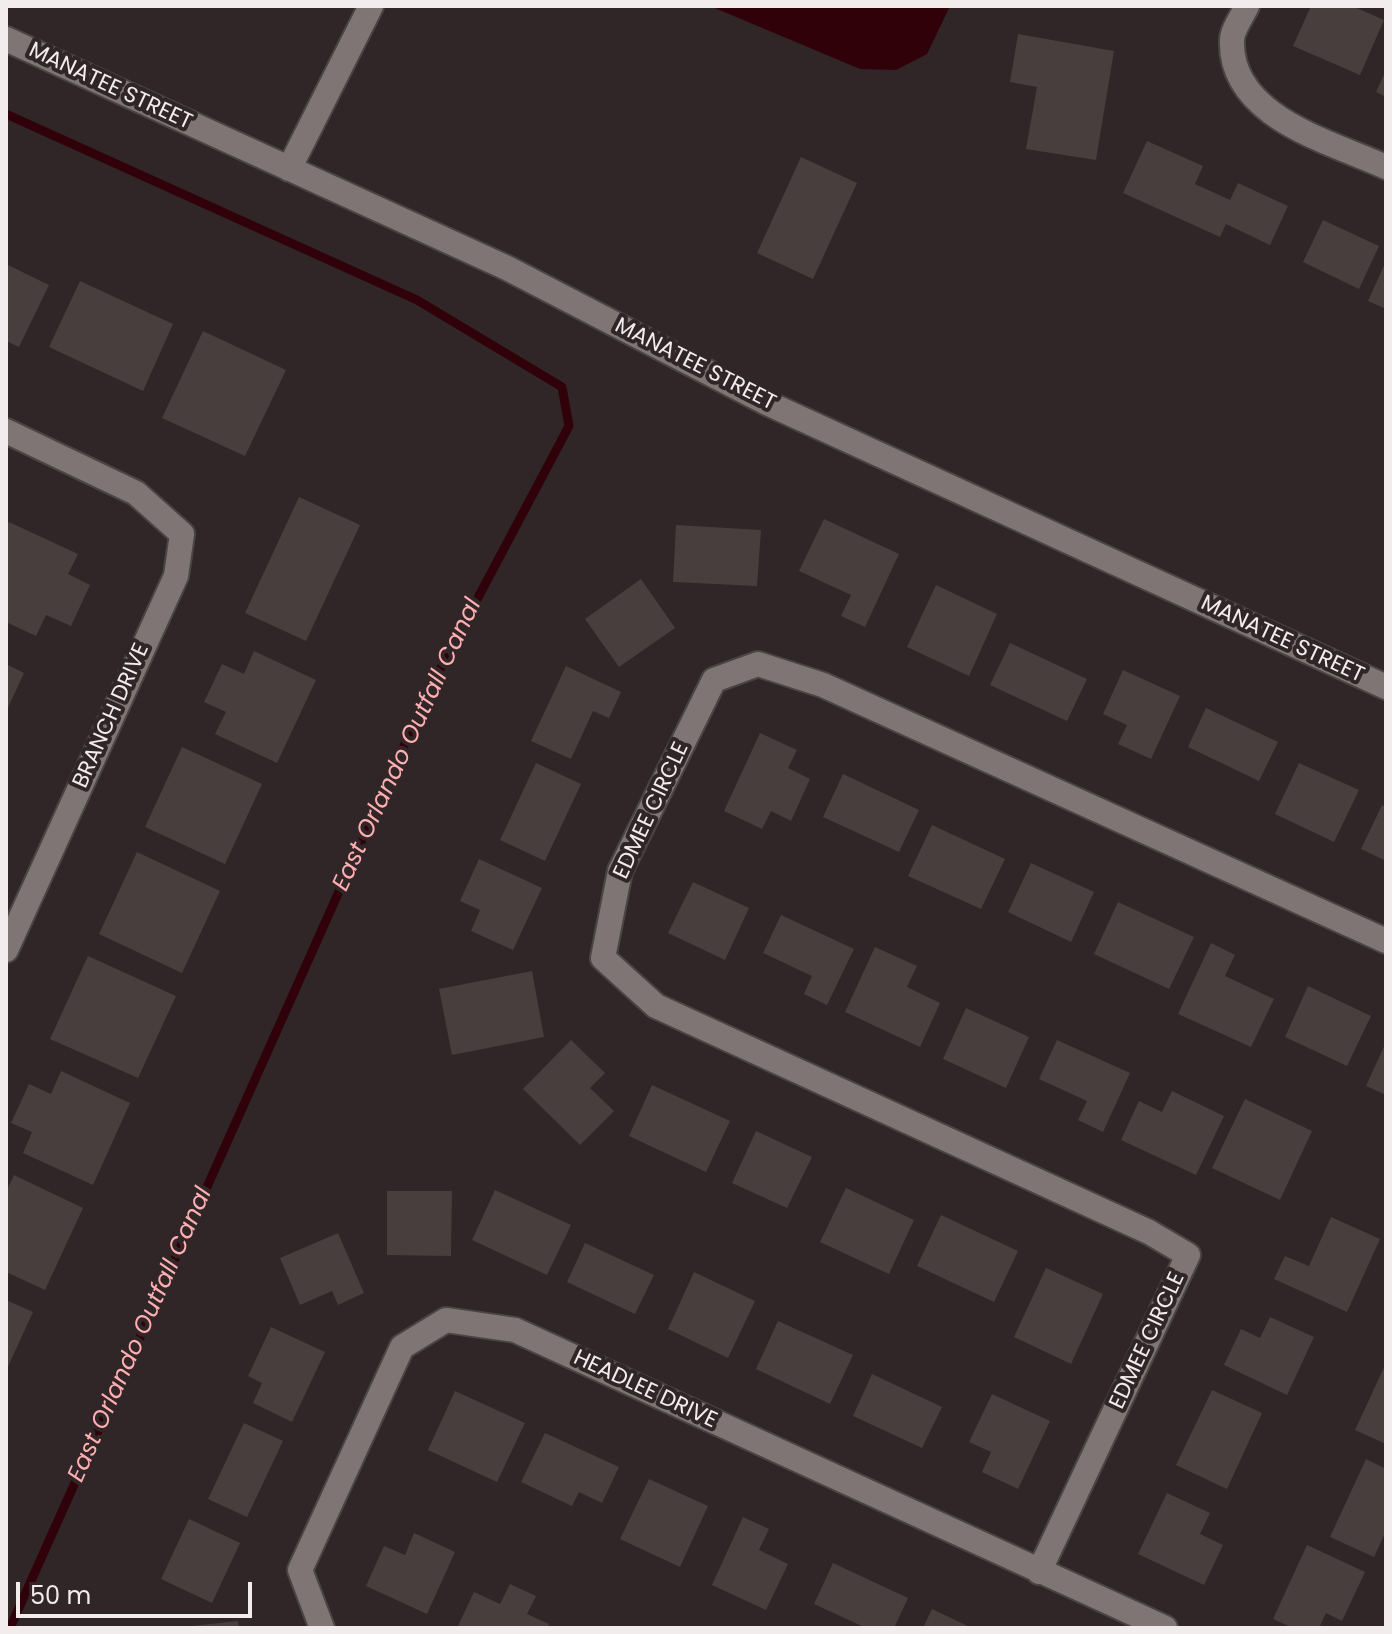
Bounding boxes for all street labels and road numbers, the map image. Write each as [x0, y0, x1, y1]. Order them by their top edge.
street label: MANATEE STREET [24, 38, 196, 136]
street label: MANATEE STREET [610, 313, 780, 417]
street label: MANATEE STREET [1196, 591, 1368, 689]
street label: BRANCH DRIVE [68, 639, 156, 793]
street label: EDMEE CIRCLE [609, 738, 695, 884]
street label: EDMEE CIRCLE [1105, 1268, 1191, 1414]
street label: HEADLEE DRIVE [569, 1345, 721, 1435]

